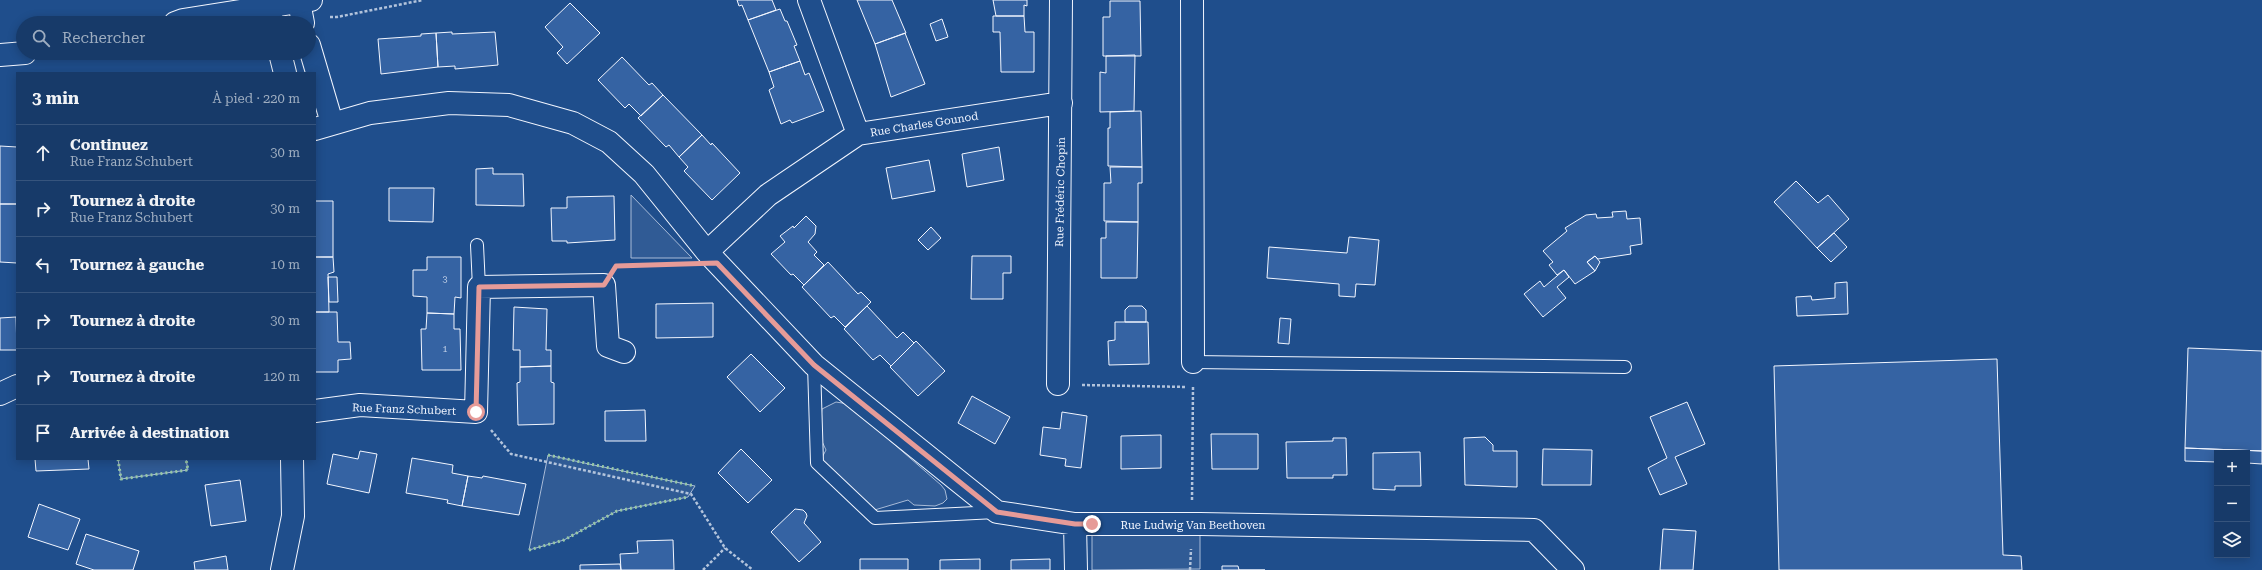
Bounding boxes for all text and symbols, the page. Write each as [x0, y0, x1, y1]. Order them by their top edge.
search box [16, 16, 316, 60]
icon: search [30, 27, 52, 49]
text: Rechercher [62, 29, 145, 47]
text: 3 min [32, 88, 79, 108]
text: À pied · 220 m [213, 91, 300, 106]
street label: Rue Charles Gounod [869, 110, 979, 139]
text: Continuez [70, 136, 148, 154]
street label: Rue Frédéric Chopin [1053, 137, 1068, 247]
icon: ahead [32, 142, 54, 164]
text: 30 m [270, 145, 300, 160]
text: Rue Franz Schubert [70, 154, 193, 169]
text: Tournez à droite [70, 192, 195, 210]
icon: right [32, 198, 54, 220]
text: 30 m [270, 201, 300, 216]
text: Rue Franz Schubert [70, 210, 193, 225]
icon: left [32, 254, 54, 276]
text: Tournez à gauche [70, 256, 204, 274]
text: 10 m [270, 257, 300, 272]
house number: 3 [442, 274, 448, 284]
icon: right [32, 310, 54, 332]
text: Tournez à droite [70, 312, 195, 330]
text: 30 m [270, 313, 300, 328]
house number: 1 [442, 344, 448, 354]
icon: right [32, 366, 54, 388]
text: Tournez à droite [70, 368, 195, 386]
text: 120 m [263, 369, 300, 384]
street label: Rue Franz Schubert [352, 401, 456, 418]
route start [467, 403, 485, 421]
icon: arrive [32, 422, 54, 444]
text: Arrivée à destination [70, 424, 229, 442]
map controls [2214, 450, 2250, 558]
button: + [2214, 450, 2250, 486]
button: − [2214, 486, 2250, 522]
route end [1083, 515, 1101, 533]
street label: Rue Ludwig Van Beethoven [1121, 519, 1265, 532]
button: layers [2214, 522, 2250, 558]

